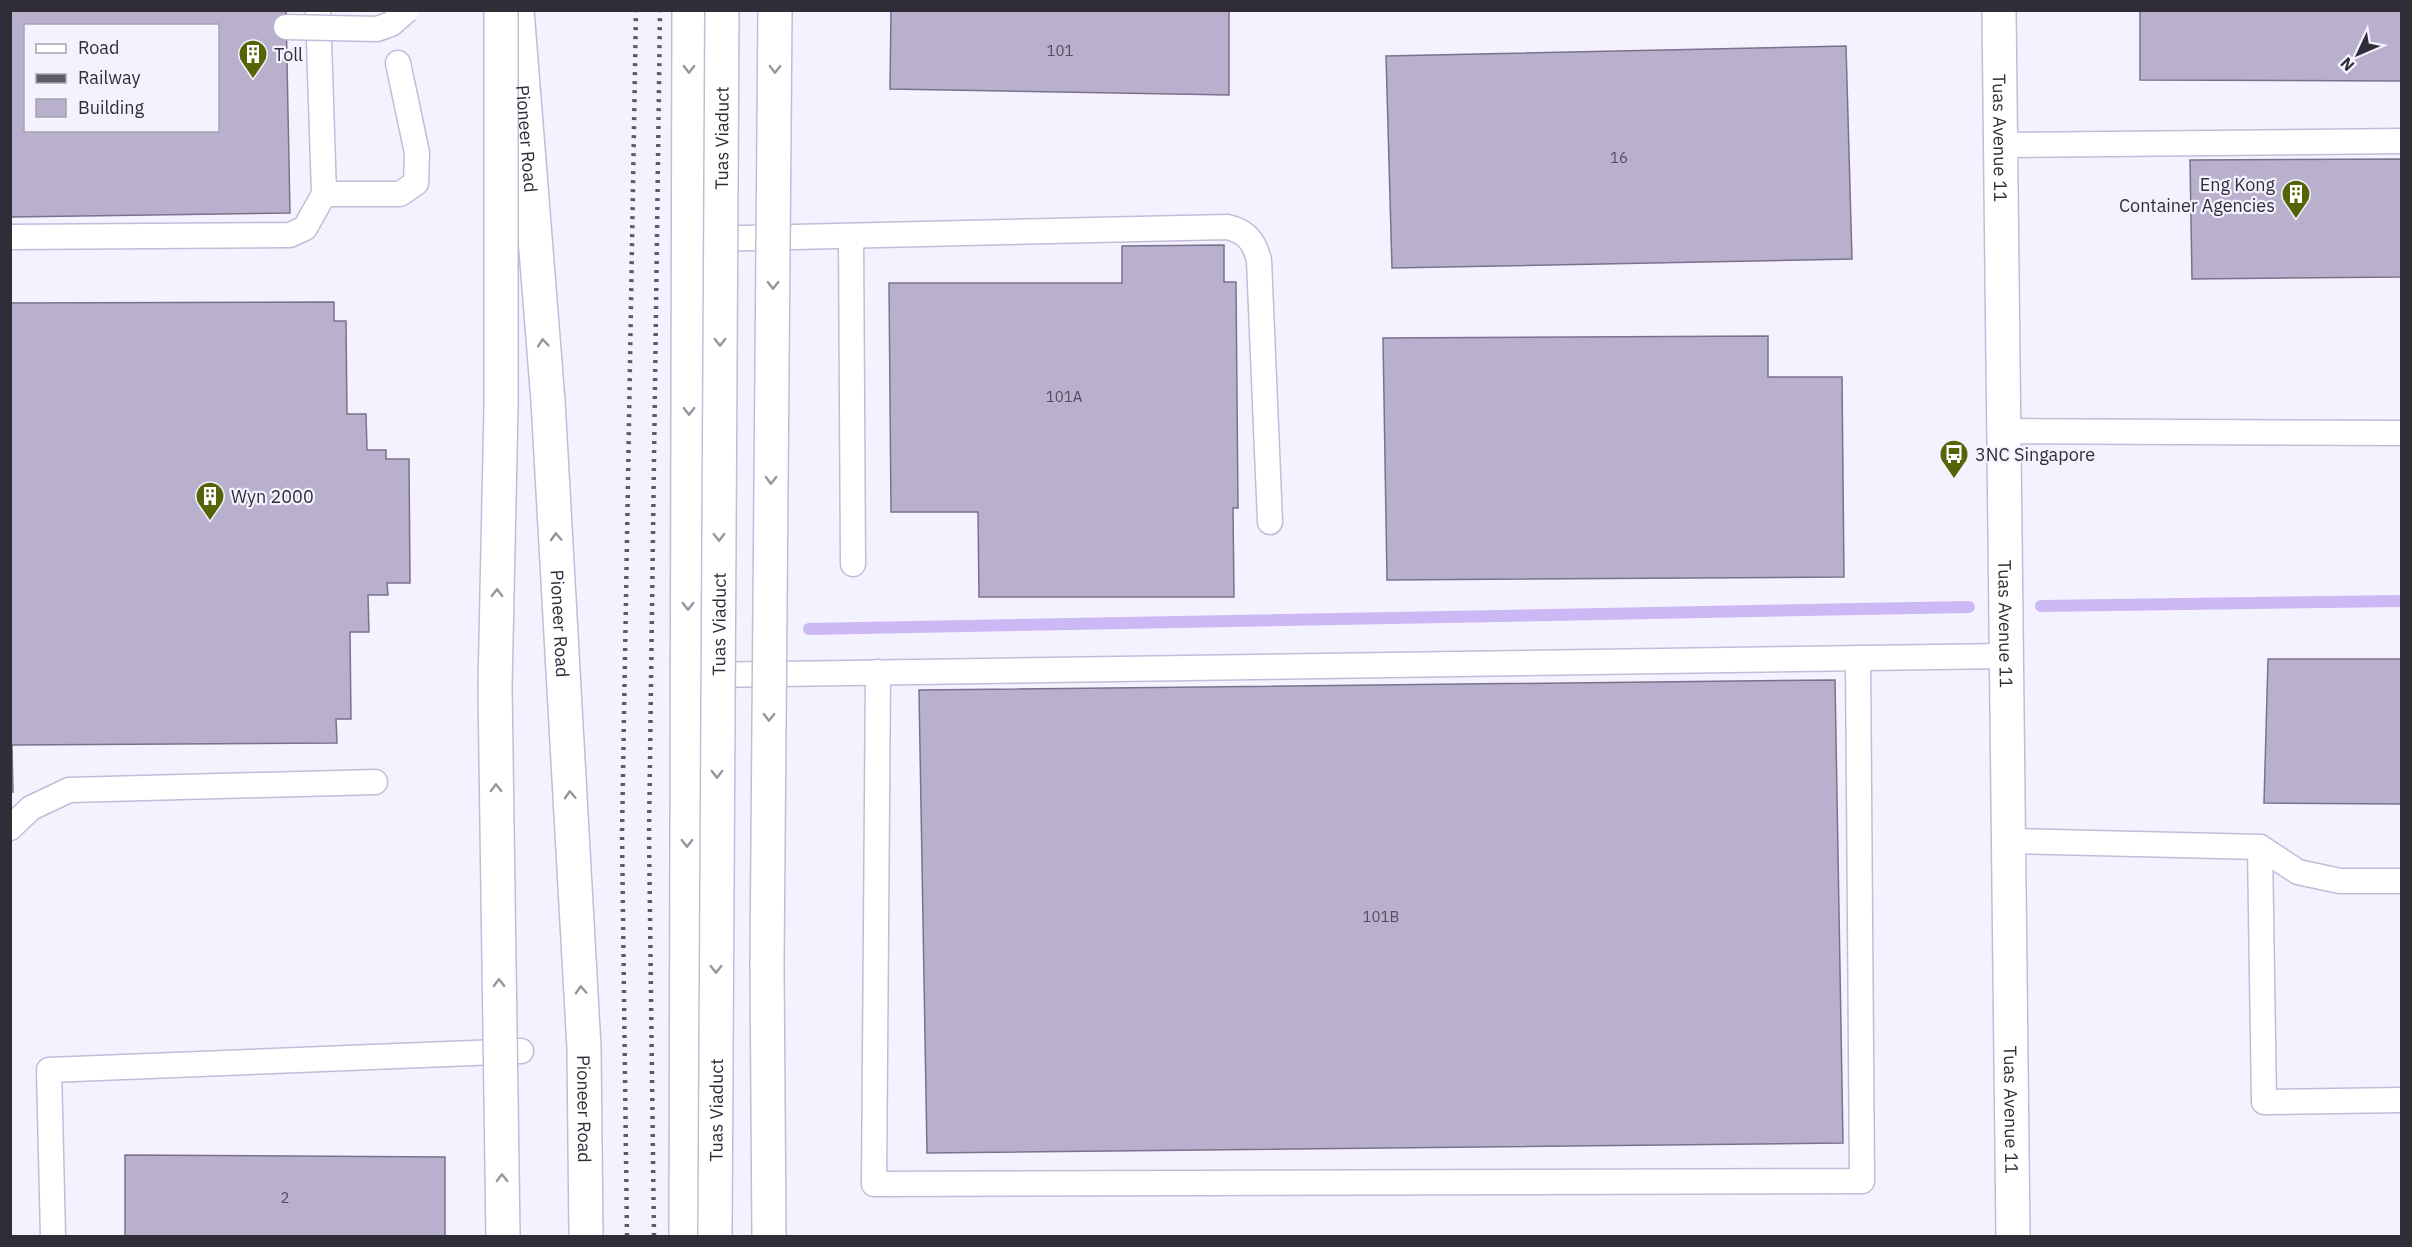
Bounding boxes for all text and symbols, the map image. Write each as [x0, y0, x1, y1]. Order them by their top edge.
legend [24, 24, 219, 132]
north arrow [2328, 24, 2388, 84]
text: Road [78, 36, 119, 59]
building icon: Toll [237, 38, 269, 80]
house number: 101 [1046, 41, 1074, 60]
place label: Toll [274, 43, 303, 66]
text: N [2336, 53, 2358, 76]
one-way arrow [683, 64, 695, 73]
one-way arrow [769, 64, 781, 73]
text: Railway [78, 66, 140, 89]
street label: Tuas Avenue 11 [1988, 74, 2013, 202]
street label: Pioneer Road [511, 84, 543, 193]
street label: Tuas Viaduct [709, 86, 733, 190]
text: Building [78, 96, 145, 119]
house number: 16 [1610, 148, 1628, 167]
place label: Eng Kong Container Agencies [2119, 173, 2275, 217]
building icon: Eng Kong Container Agencies [2280, 178, 2312, 220]
one-way arrow [767, 280, 779, 289]
one-way arrow [714, 337, 726, 346]
one-way arrow [537, 338, 550, 347]
house number: 101A [1046, 387, 1083, 406]
one-way arrow [682, 406, 695, 415]
bus stop icon: 3NC Singapore [1938, 438, 1970, 480]
place label: 3NC Singapore [1975, 443, 2095, 466]
one-way arrow [765, 475, 777, 484]
building icon: Wyn 2000 [194, 480, 226, 522]
place label: Wyn 2000 [231, 485, 314, 508]
one-way arrow [713, 532, 725, 541]
one-way arrow [549, 533, 562, 542]
street label: Tuas Avenue 11 [1994, 560, 2018, 688]
street label: Pioneer Road [546, 569, 575, 678]
street label: Tuas Viaduct [707, 572, 730, 676]
one-way arrow [491, 589, 503, 598]
one-way arrow [682, 601, 694, 610]
one-way arrow [763, 712, 775, 721]
one-way arrow [711, 769, 723, 778]
one-way arrow [490, 784, 502, 793]
one-way arrow [564, 791, 577, 800]
one-way arrow [681, 838, 693, 847]
house number: 101B [1363, 907, 1399, 926]
one-way arrow [710, 964, 722, 973]
one-way arrow [493, 979, 505, 988]
one-way arrow [574, 985, 587, 994]
street label: Tuas Avenue 11 [1999, 1046, 2024, 1174]
street label: Pioneer Road [573, 1055, 597, 1163]
street label: Tuas Viaduct [704, 1058, 728, 1162]
one-way arrow [496, 1174, 508, 1183]
house number: 2 [280, 1188, 290, 1207]

